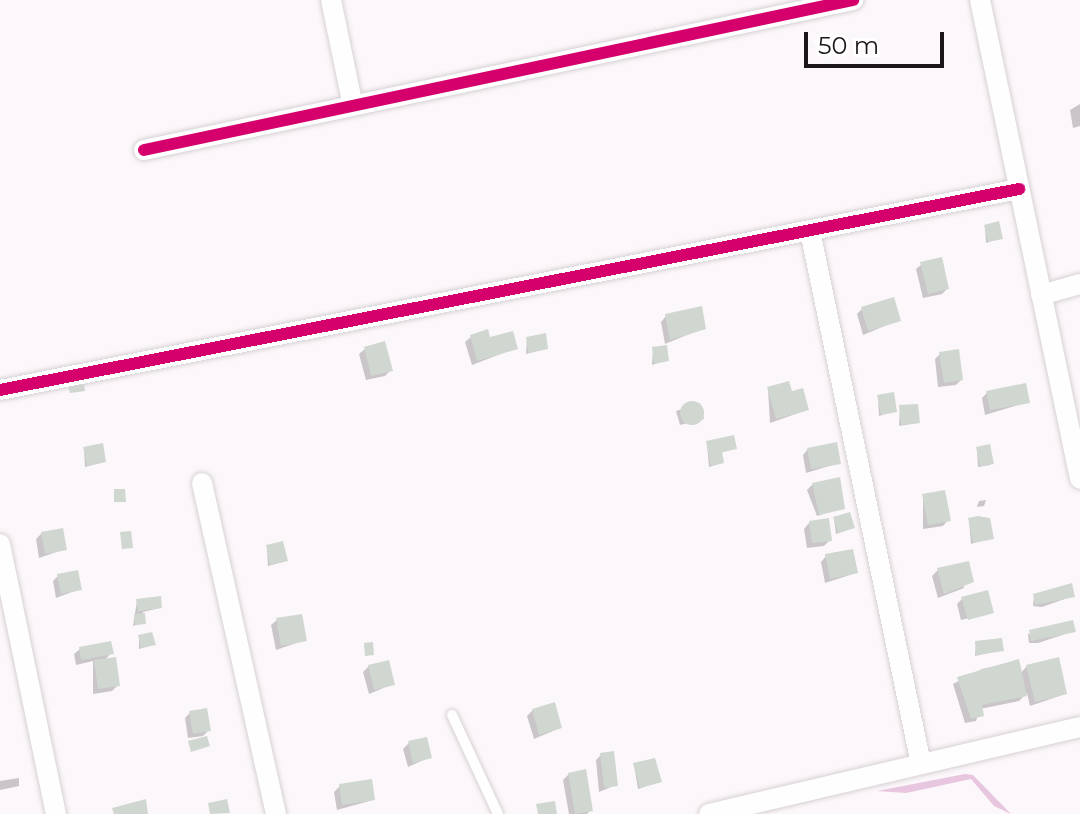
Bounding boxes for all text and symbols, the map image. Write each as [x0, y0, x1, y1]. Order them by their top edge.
scale bar [808, 16, 948, 66]
text: 50 m [818, 31, 879, 60]

